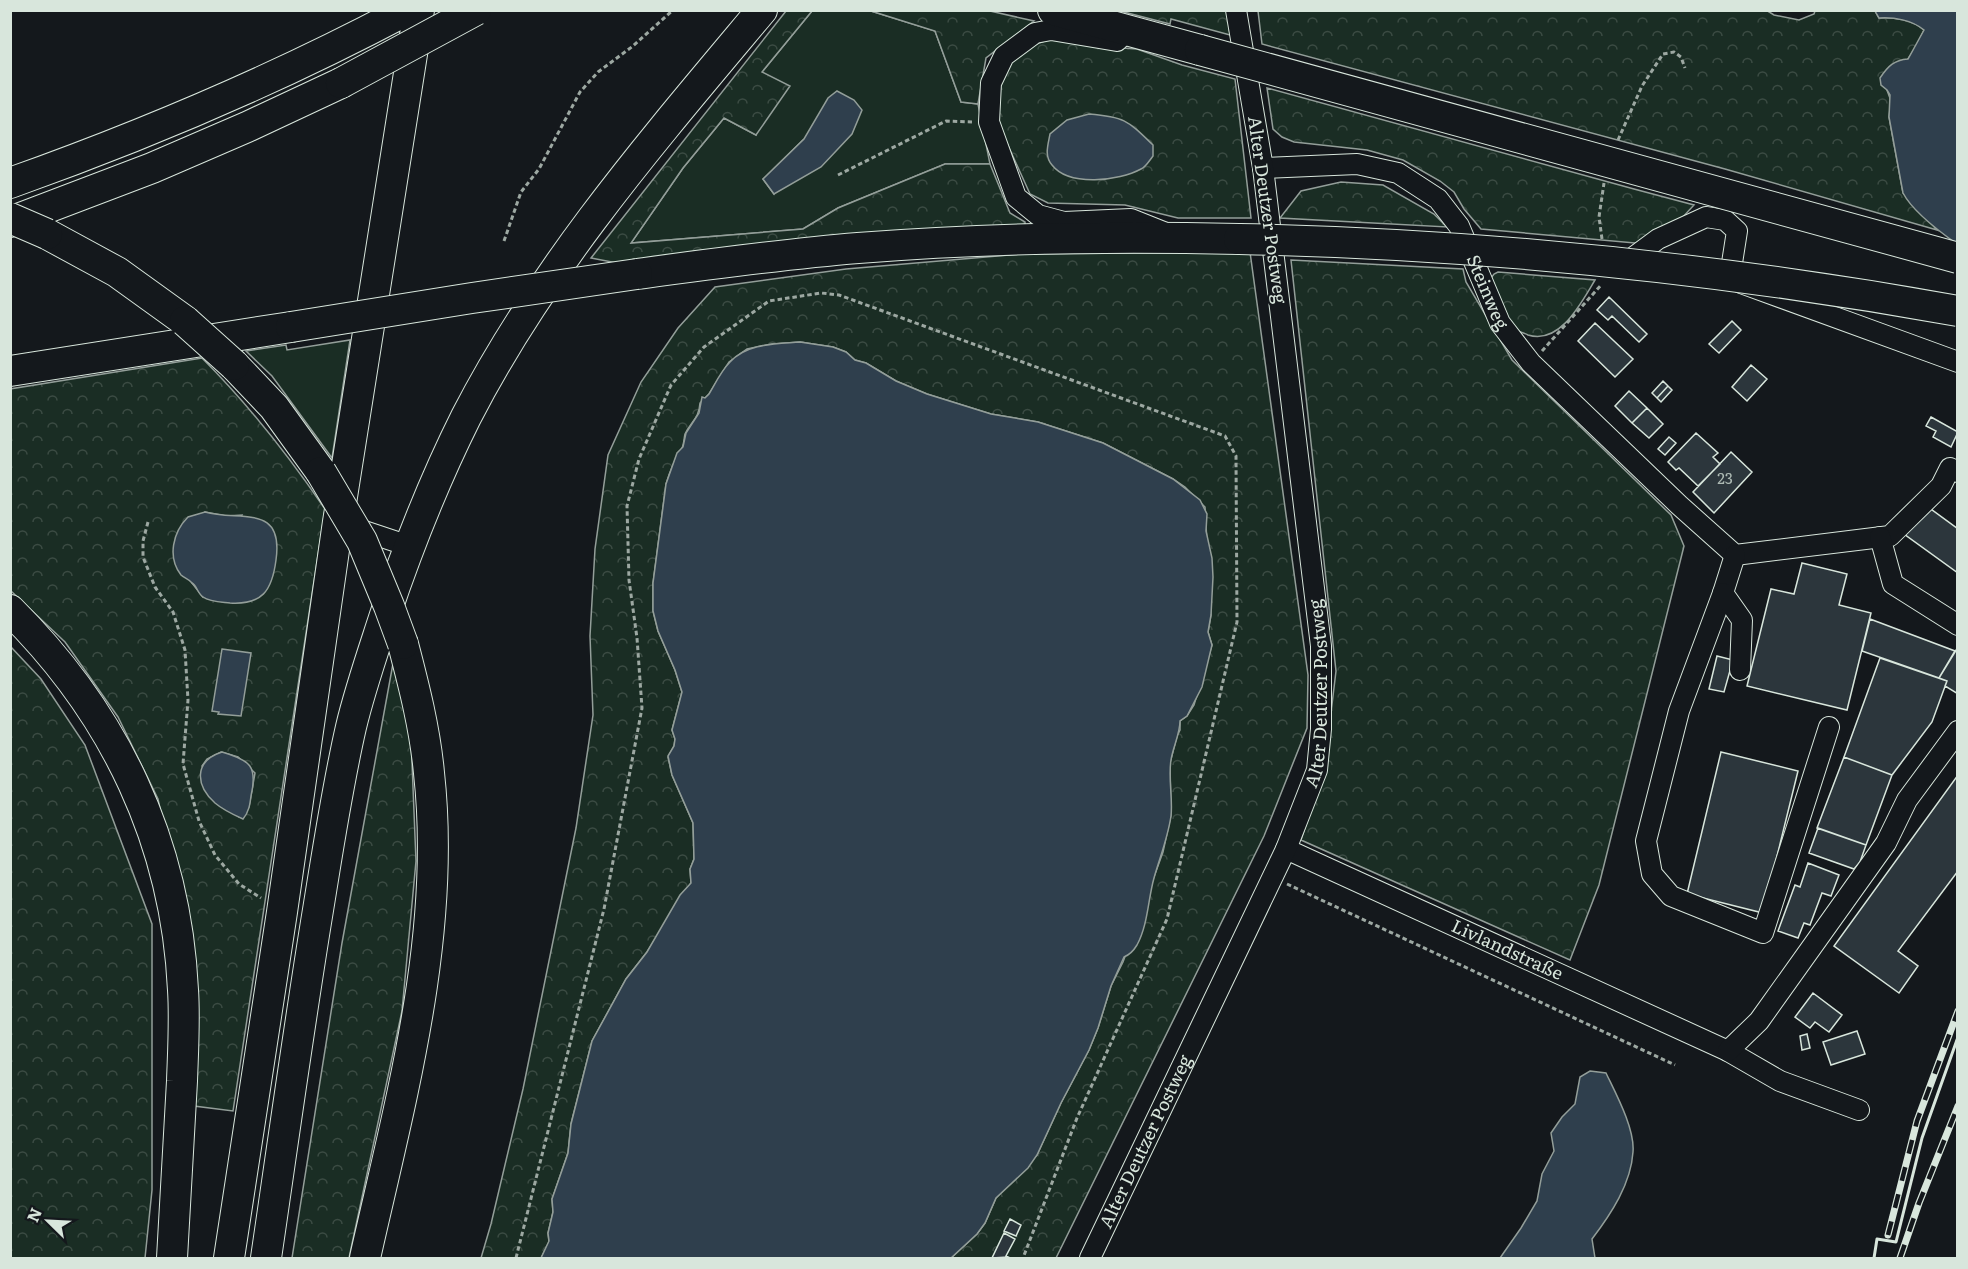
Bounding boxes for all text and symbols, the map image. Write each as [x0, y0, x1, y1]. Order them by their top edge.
street label: Alter Deutzer Postweg [1242, 114, 1295, 306]
street label: Steinweg [1461, 250, 1516, 336]
house number: 23 [1717, 466, 1733, 489]
street label: Alter Deutzer Postweg [1296, 597, 1333, 791]
street label: Livlandstraße [1447, 911, 1568, 986]
street label: Alter Deutzer Postweg [1091, 1049, 1198, 1232]
north arrow [18, 1191, 78, 1251]
text: N [20, 1203, 47, 1226]

